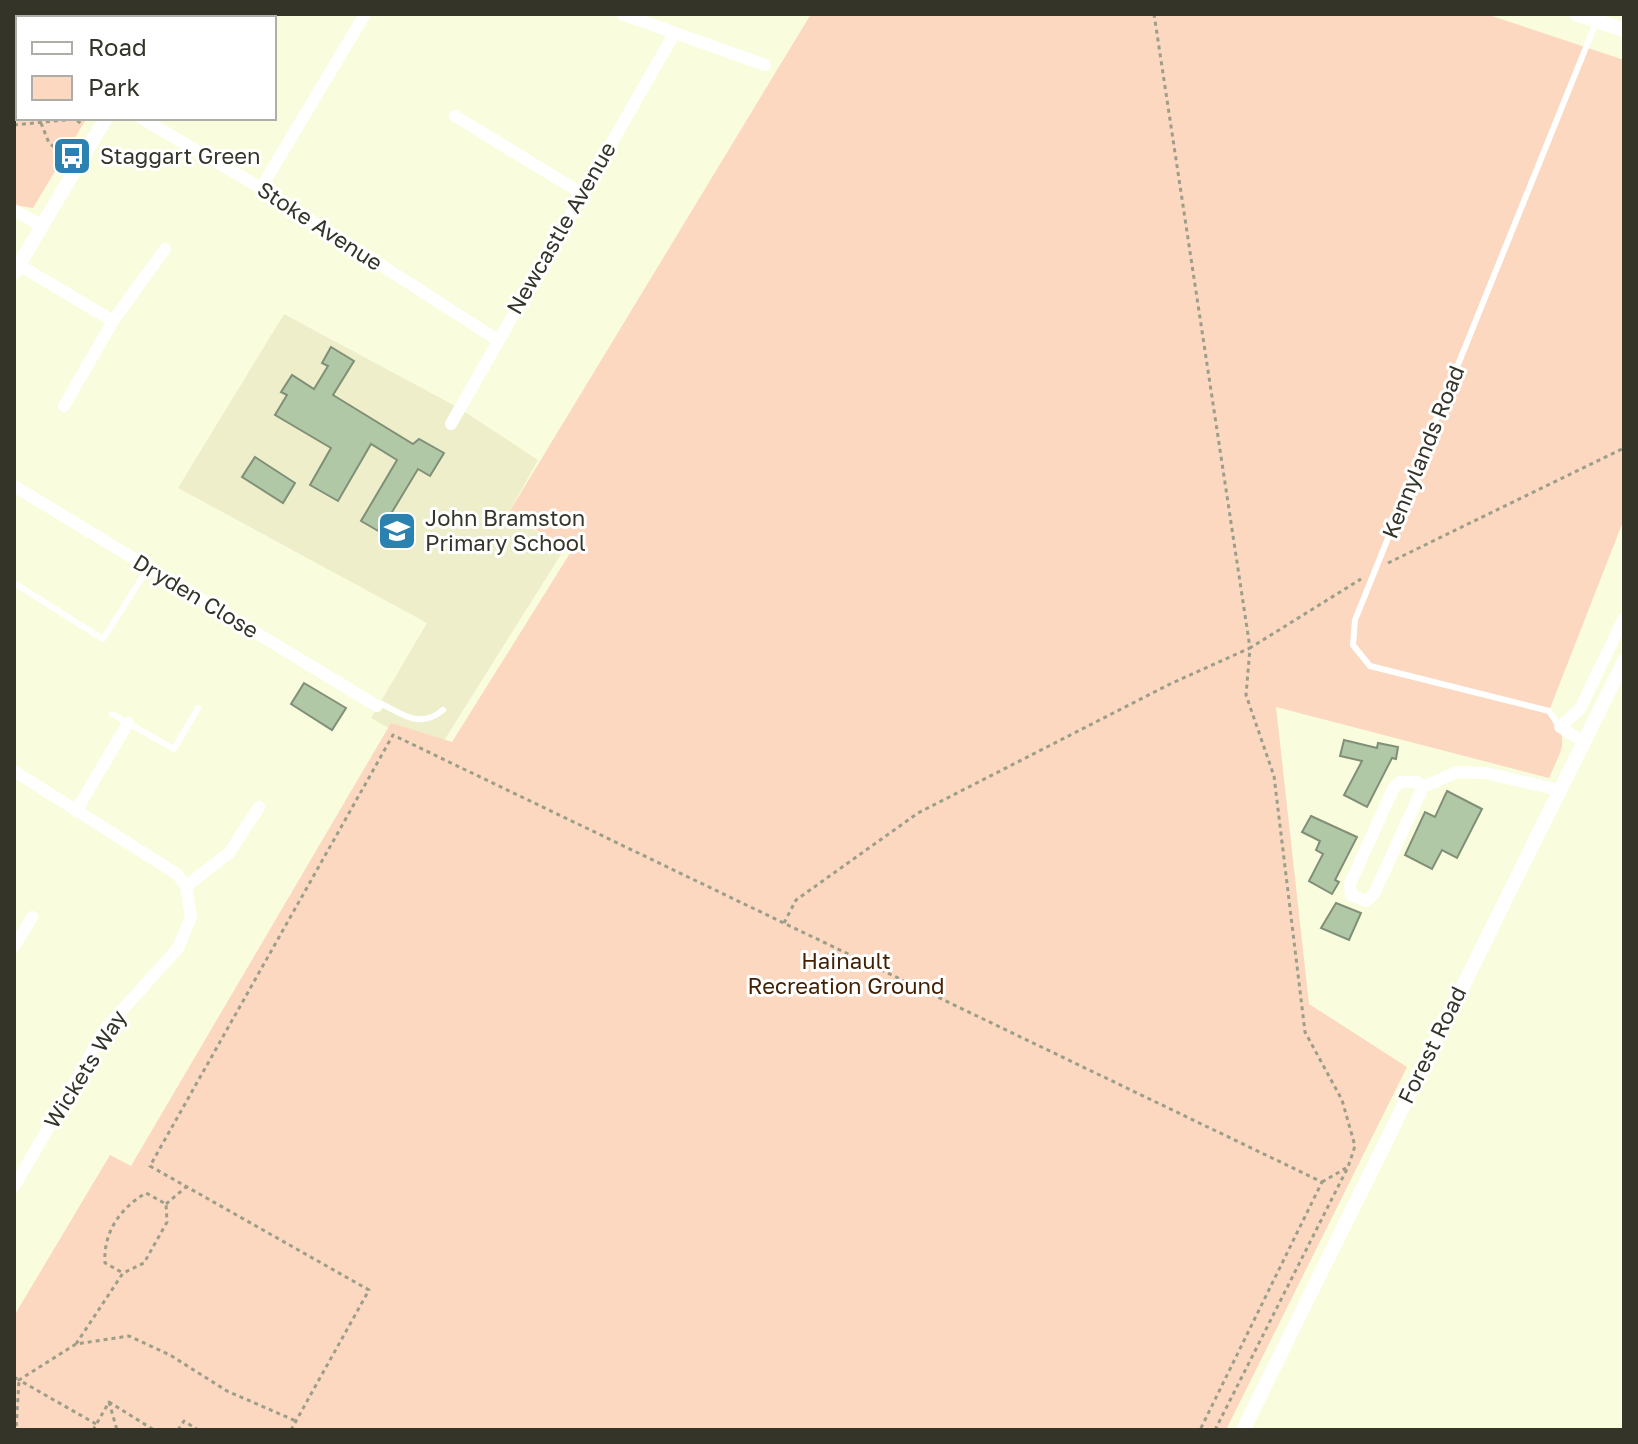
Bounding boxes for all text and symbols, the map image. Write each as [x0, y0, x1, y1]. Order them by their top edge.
legend [16, 16, 276, 120]
text: Road [88, 32, 147, 61]
text: Park [88, 72, 140, 101]
bus stop icon: Staggart Green [51, 135, 93, 177]
street label: Newcastle Avenue [500, 137, 621, 319]
place label: Staggart Green [100, 142, 261, 169]
street label: Stoke Avenue [253, 175, 388, 276]
street label: Kennylands Road [1376, 361, 1470, 542]
place label: John Bramston Primary School [425, 504, 586, 556]
school or university icon: John Bramston Primary School [376, 510, 418, 552]
street label: Dryden Close [129, 548, 264, 644]
park label: Hainault Recreation Ground [747, 947, 945, 999]
street label: Forest Road [1392, 982, 1472, 1108]
street label: Wickets Way [38, 1005, 132, 1133]

